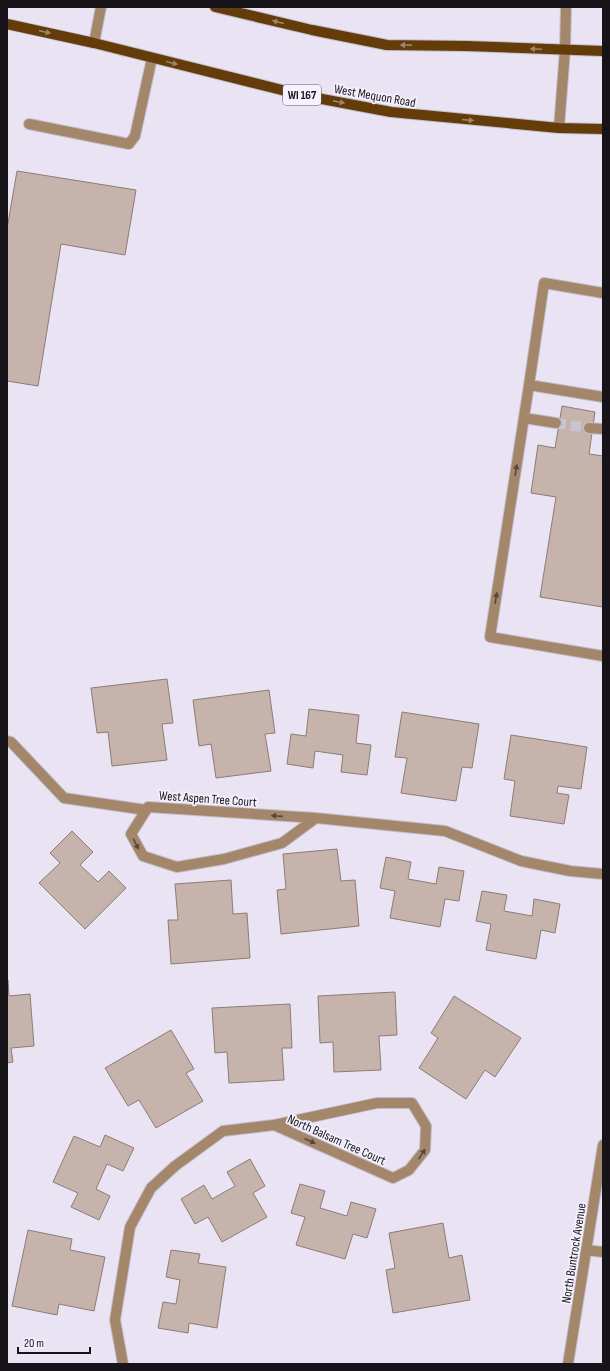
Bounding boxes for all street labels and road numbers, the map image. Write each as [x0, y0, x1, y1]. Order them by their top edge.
street label: West Mequon Road [333, 81, 417, 111]
road number: WI 167 [283, 85, 321, 105]
street label: West Aspen Tree Court [159, 788, 257, 810]
street label: North Balsam Tree Court [285, 1111, 388, 1169]
street label: North Buntrock Avenue [558, 1202, 590, 1304]

